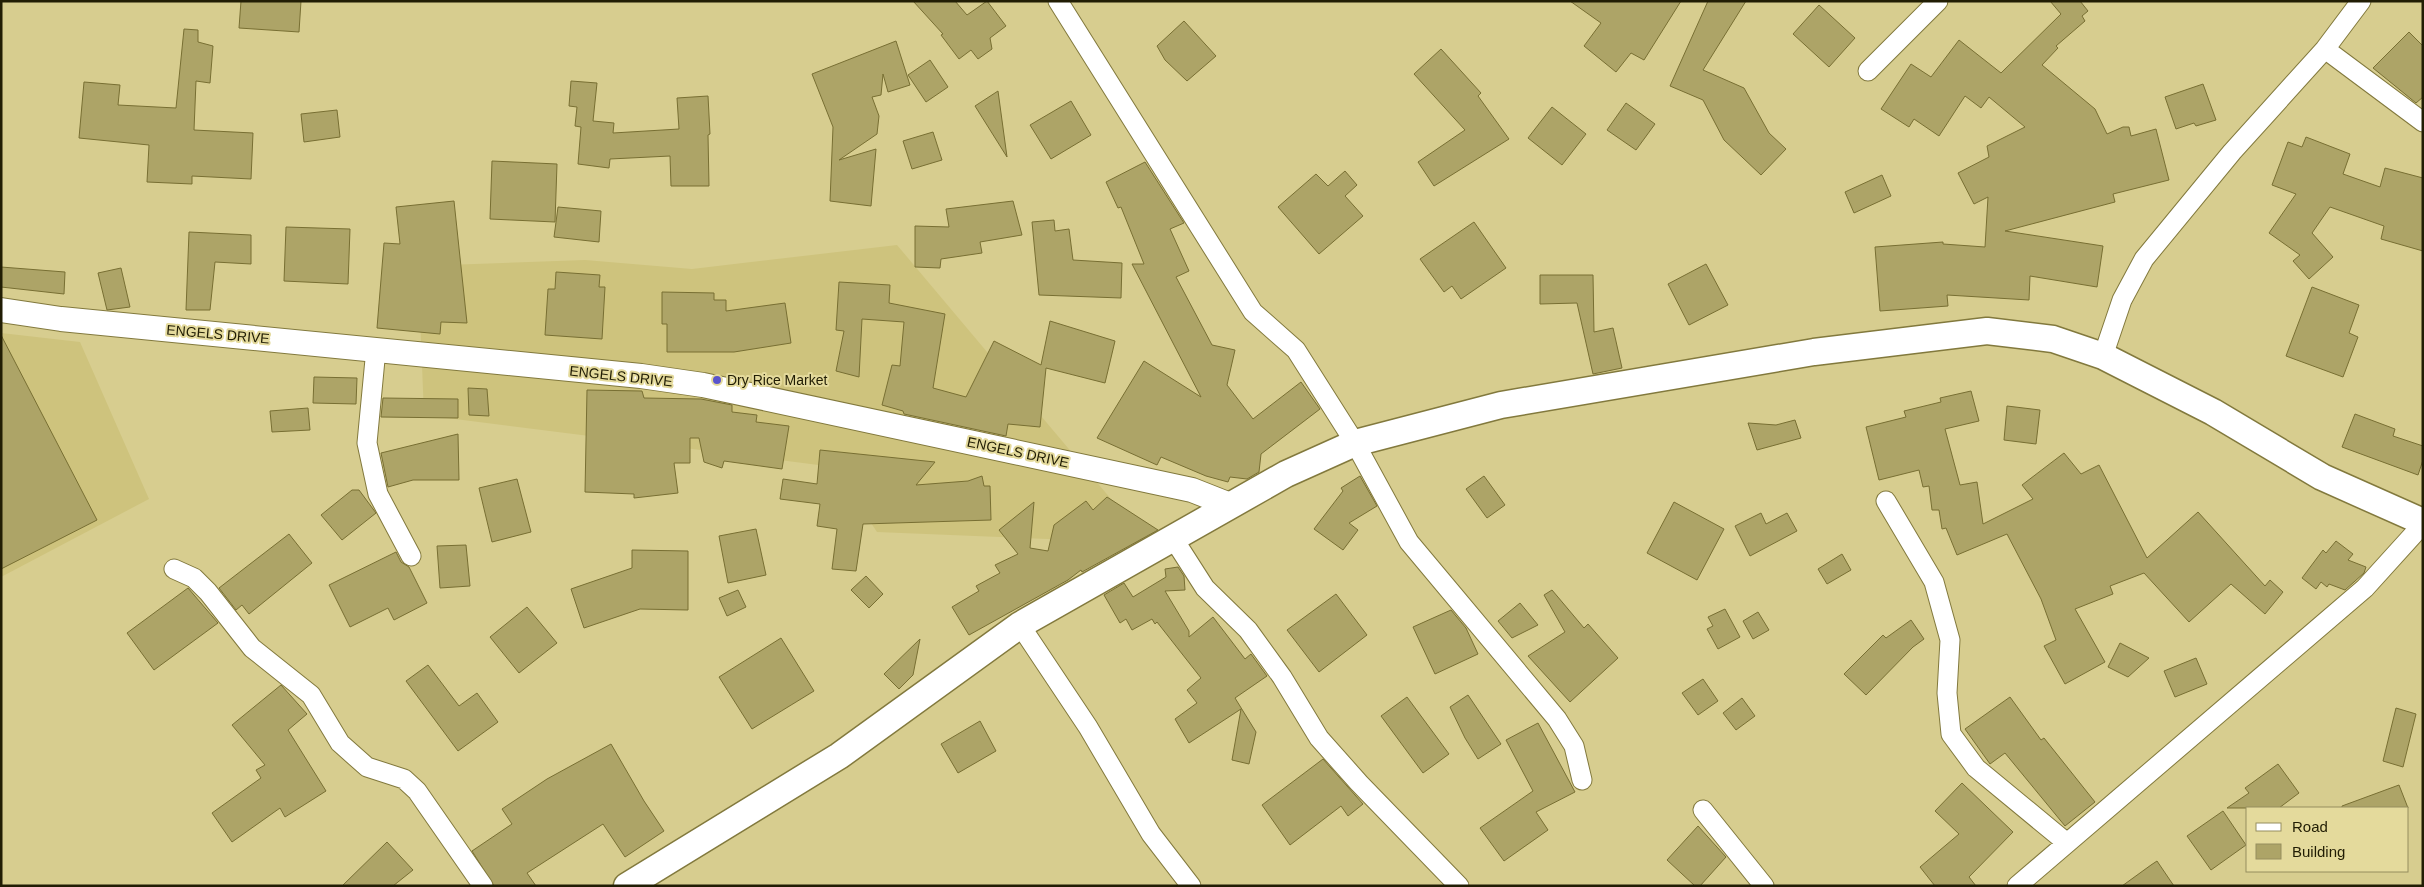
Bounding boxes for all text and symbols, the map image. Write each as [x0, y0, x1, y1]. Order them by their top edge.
street label: ENGELS DRIVE [166, 322, 270, 346]
street label: ENGELS DRIVE [569, 363, 673, 389]
place label: Dry Rice Market [727, 372, 827, 388]
marker: Dry Rice Market [711, 374, 723, 386]
street label: ENGELS DRIVE [966, 433, 1070, 471]
legend [2246, 807, 2409, 872]
text: Road [2292, 818, 2328, 835]
text: Building [2292, 843, 2345, 860]

